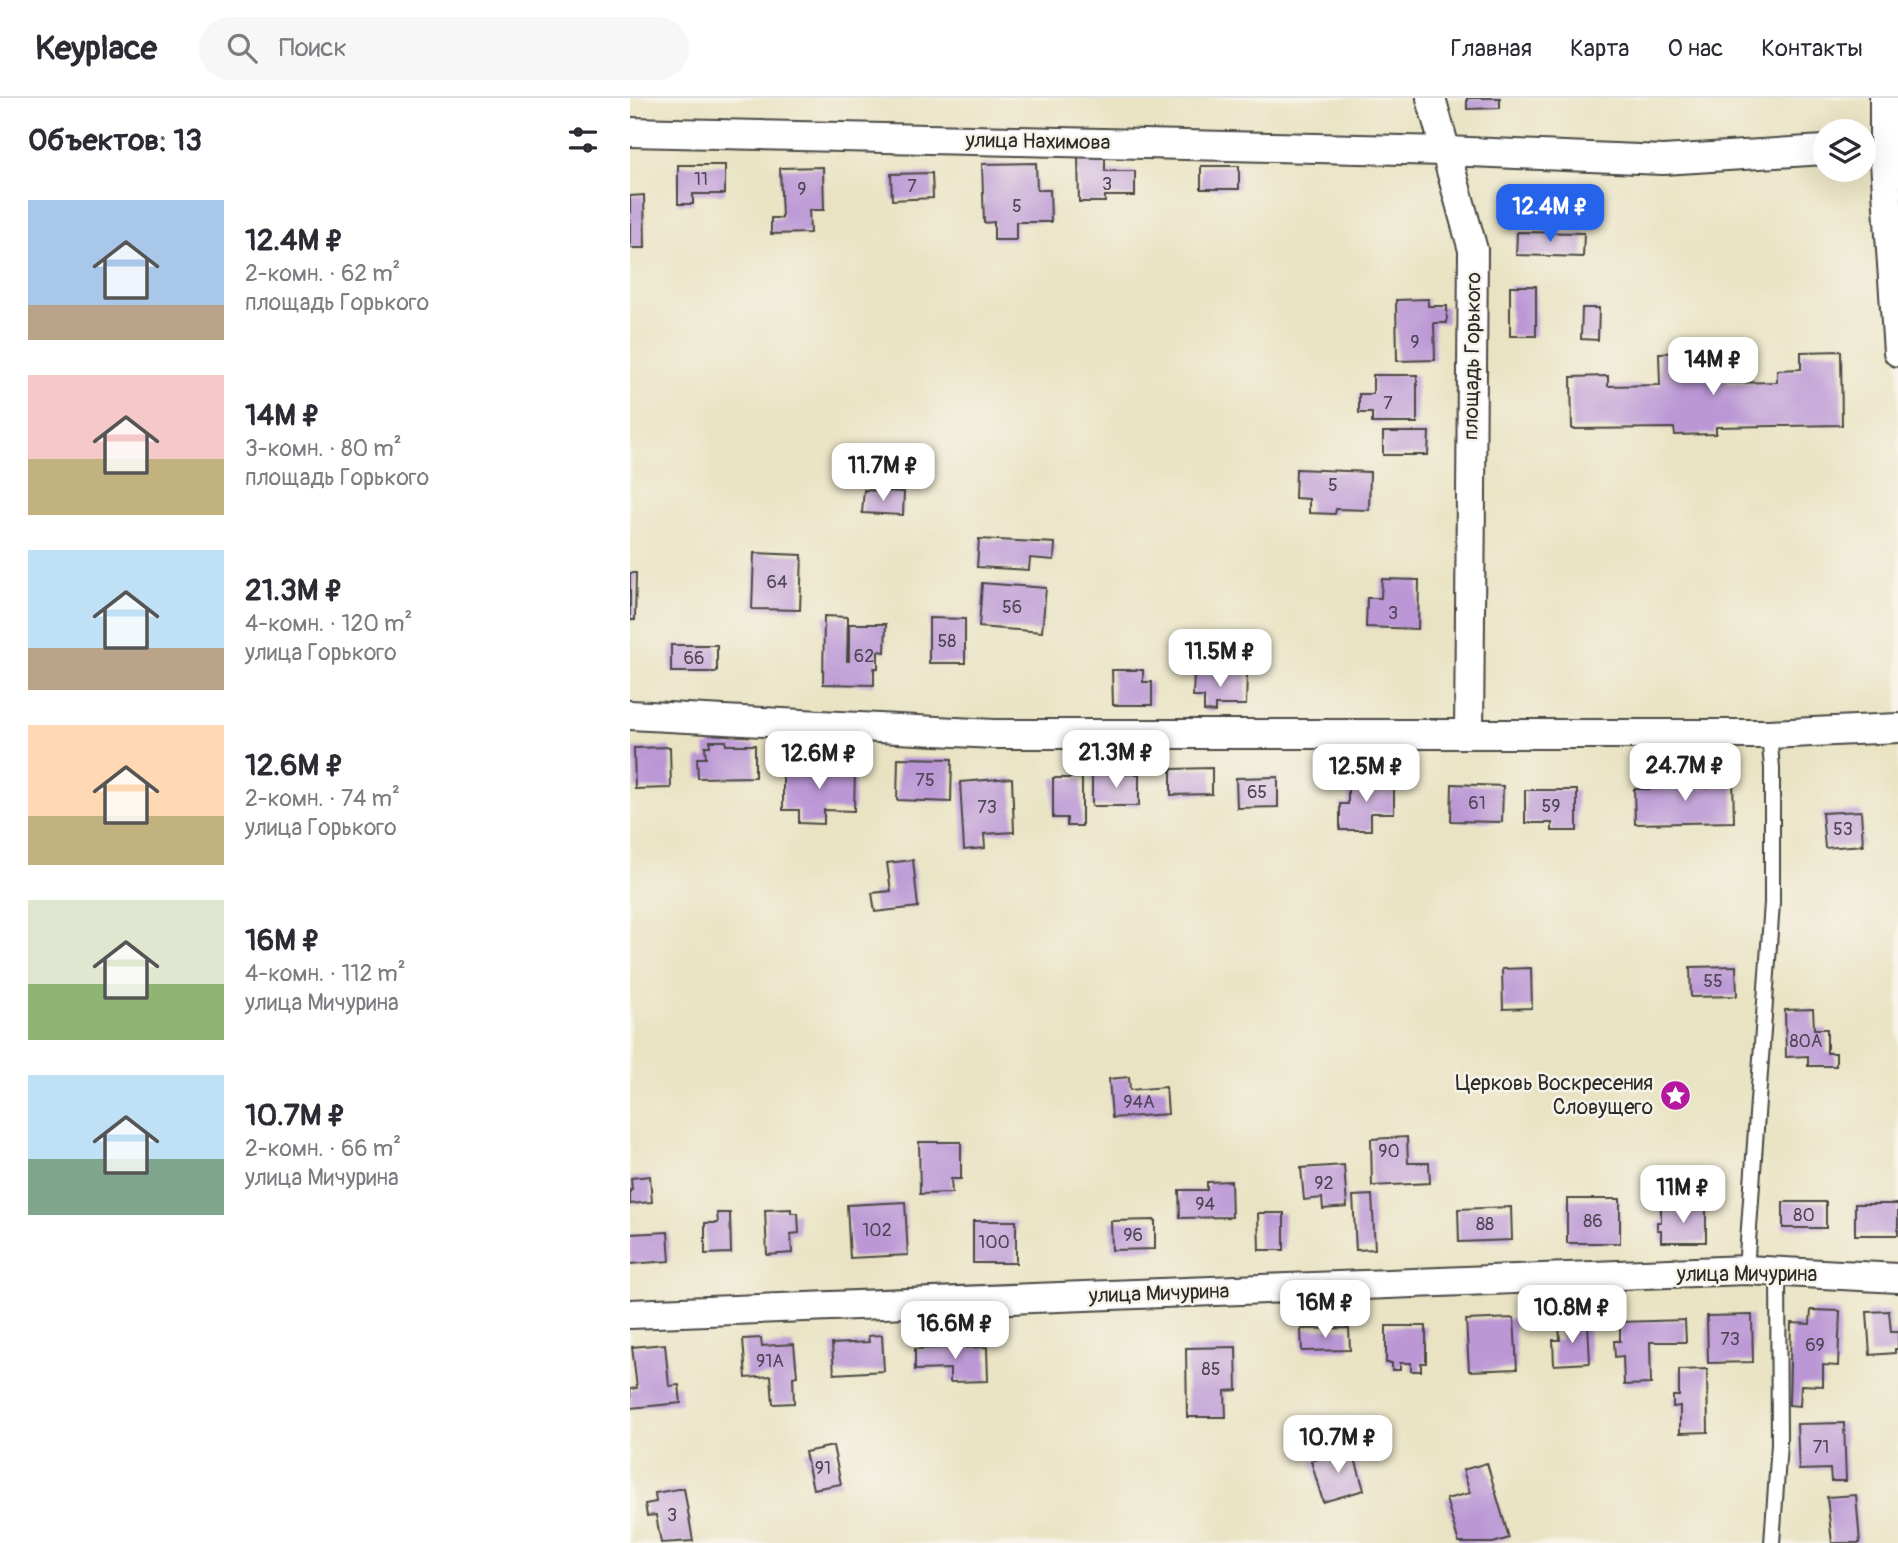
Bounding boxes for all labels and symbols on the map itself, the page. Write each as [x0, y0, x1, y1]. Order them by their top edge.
street label: улица Нахимова [964, 127, 1111, 156]
house number: 11 [694, 168, 708, 191]
house number: 3 [1102, 173, 1112, 196]
house number: 7 [907, 175, 917, 198]
house number: 9 [797, 178, 807, 201]
pin: 12.4M ₽ [1485, 184, 1615, 244]
house number: 5 [1012, 195, 1022, 218]
street label: площадь Горького [1458, 272, 1487, 440]
house number: 9 [1410, 331, 1420, 354]
pin: 14M ₽ [1664, 338, 1762, 397]
house number: 7 [1383, 392, 1393, 415]
pin: 11.7M ₽ [818, 444, 948, 503]
house number: 5 [1328, 474, 1338, 497]
house number: 64 [767, 571, 788, 594]
house number: 56 [1002, 596, 1022, 619]
house number: 3 [1388, 602, 1398, 625]
house number: 58 [938, 630, 956, 653]
pin: 11.5M ₽ [1155, 630, 1285, 689]
house number: 62 [854, 645, 874, 668]
house number: 66 [684, 647, 704, 670]
pin: 21.3M ₽ [1051, 730, 1181, 790]
pin: 12.6M ₽ [754, 732, 884, 791]
pin: 12.5M ₽ [1301, 744, 1431, 804]
pin: 24.7M ₽ [1620, 744, 1750, 803]
house number: 75 [915, 769, 935, 792]
house number: 65 [1247, 781, 1267, 804]
house number: 61 [1468, 792, 1486, 815]
house number: 59 [1541, 795, 1561, 818]
house number: 73 [977, 796, 997, 819]
house number: 53 [1833, 818, 1853, 841]
house number: 55 [1703, 970, 1723, 993]
house number: 80А [1789, 1030, 1823, 1053]
place label: Церковь Воскресения Словущего [1456, 1070, 1653, 1121]
place icon: Церковь Воскресения Словущего [1659, 1078, 1693, 1112]
house number: 94А [1123, 1091, 1155, 1114]
house number: 90 [1378, 1140, 1400, 1163]
pin: 11M ₽ [1634, 1166, 1732, 1225]
house number: 92 [1314, 1172, 1334, 1195]
house number: 94 [1195, 1193, 1215, 1216]
house number: 80 [1793, 1204, 1815, 1227]
house number: 86 [1583, 1210, 1603, 1233]
house number: 88 [1476, 1213, 1494, 1236]
house number: 102 [862, 1219, 892, 1242]
house number: 96 [1123, 1224, 1143, 1247]
house number: 100 [978, 1231, 1010, 1254]
street label: улица Мичурина [1676, 1261, 1817, 1288]
street label: улица Мичурина [1087, 1278, 1230, 1309]
pin: 16M ₽ [1276, 1280, 1374, 1340]
pin: 10.8M ₽ [1507, 1286, 1637, 1345]
pin: 16.6M ₽ [890, 1302, 1020, 1361]
house number: 73 [1720, 1328, 1740, 1351]
house number: 69 [1805, 1334, 1825, 1357]
house number: 91А [756, 1350, 784, 1373]
house number: 85 [1202, 1358, 1220, 1381]
pin: 10.7M ₽ [1273, 1416, 1403, 1475]
house number: 71 [1813, 1436, 1829, 1459]
house number: 91 [815, 1457, 831, 1480]
house number: 3 [667, 1504, 677, 1527]

